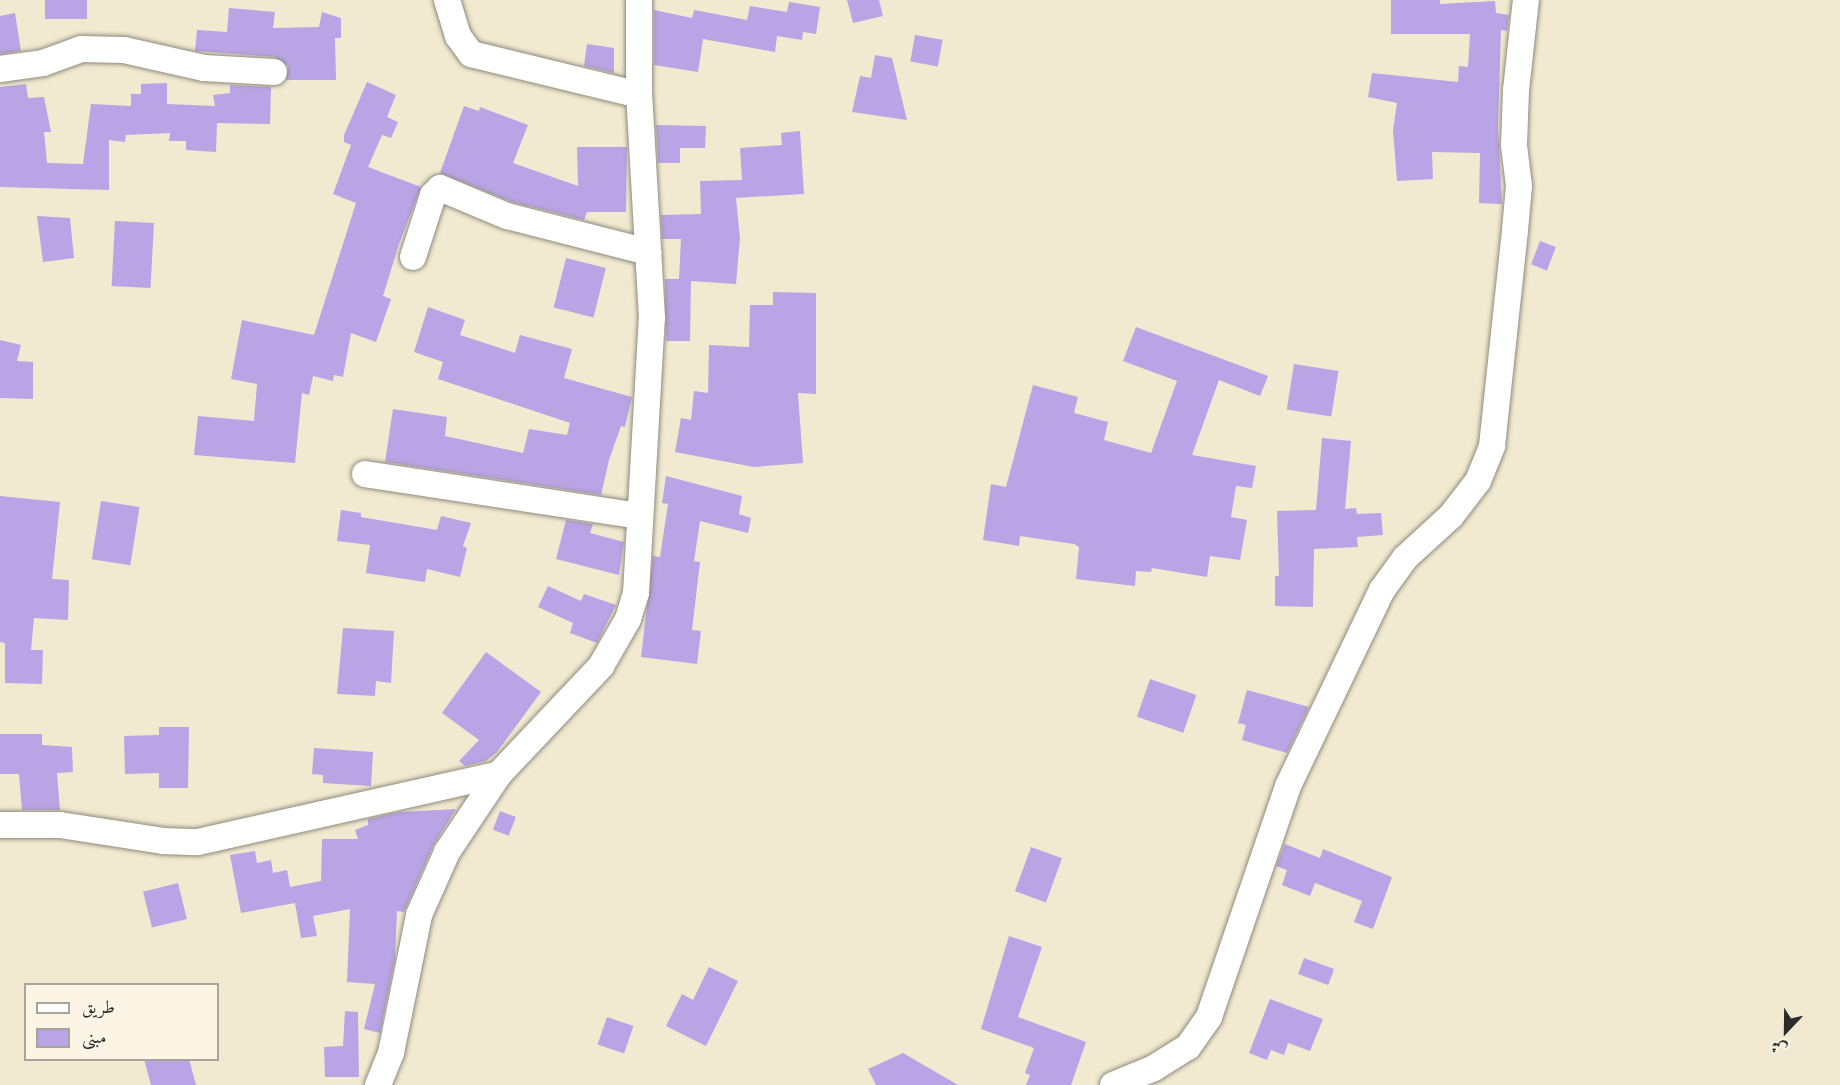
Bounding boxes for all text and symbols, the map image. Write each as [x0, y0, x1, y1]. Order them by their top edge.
legend [24, 983, 219, 1061]
text: طريق [82, 995, 115, 1019]
north arrow [1756, 1001, 1816, 1061]
text: مبنى [82, 1025, 107, 1049]
text: ش [1768, 1035, 1791, 1061]

